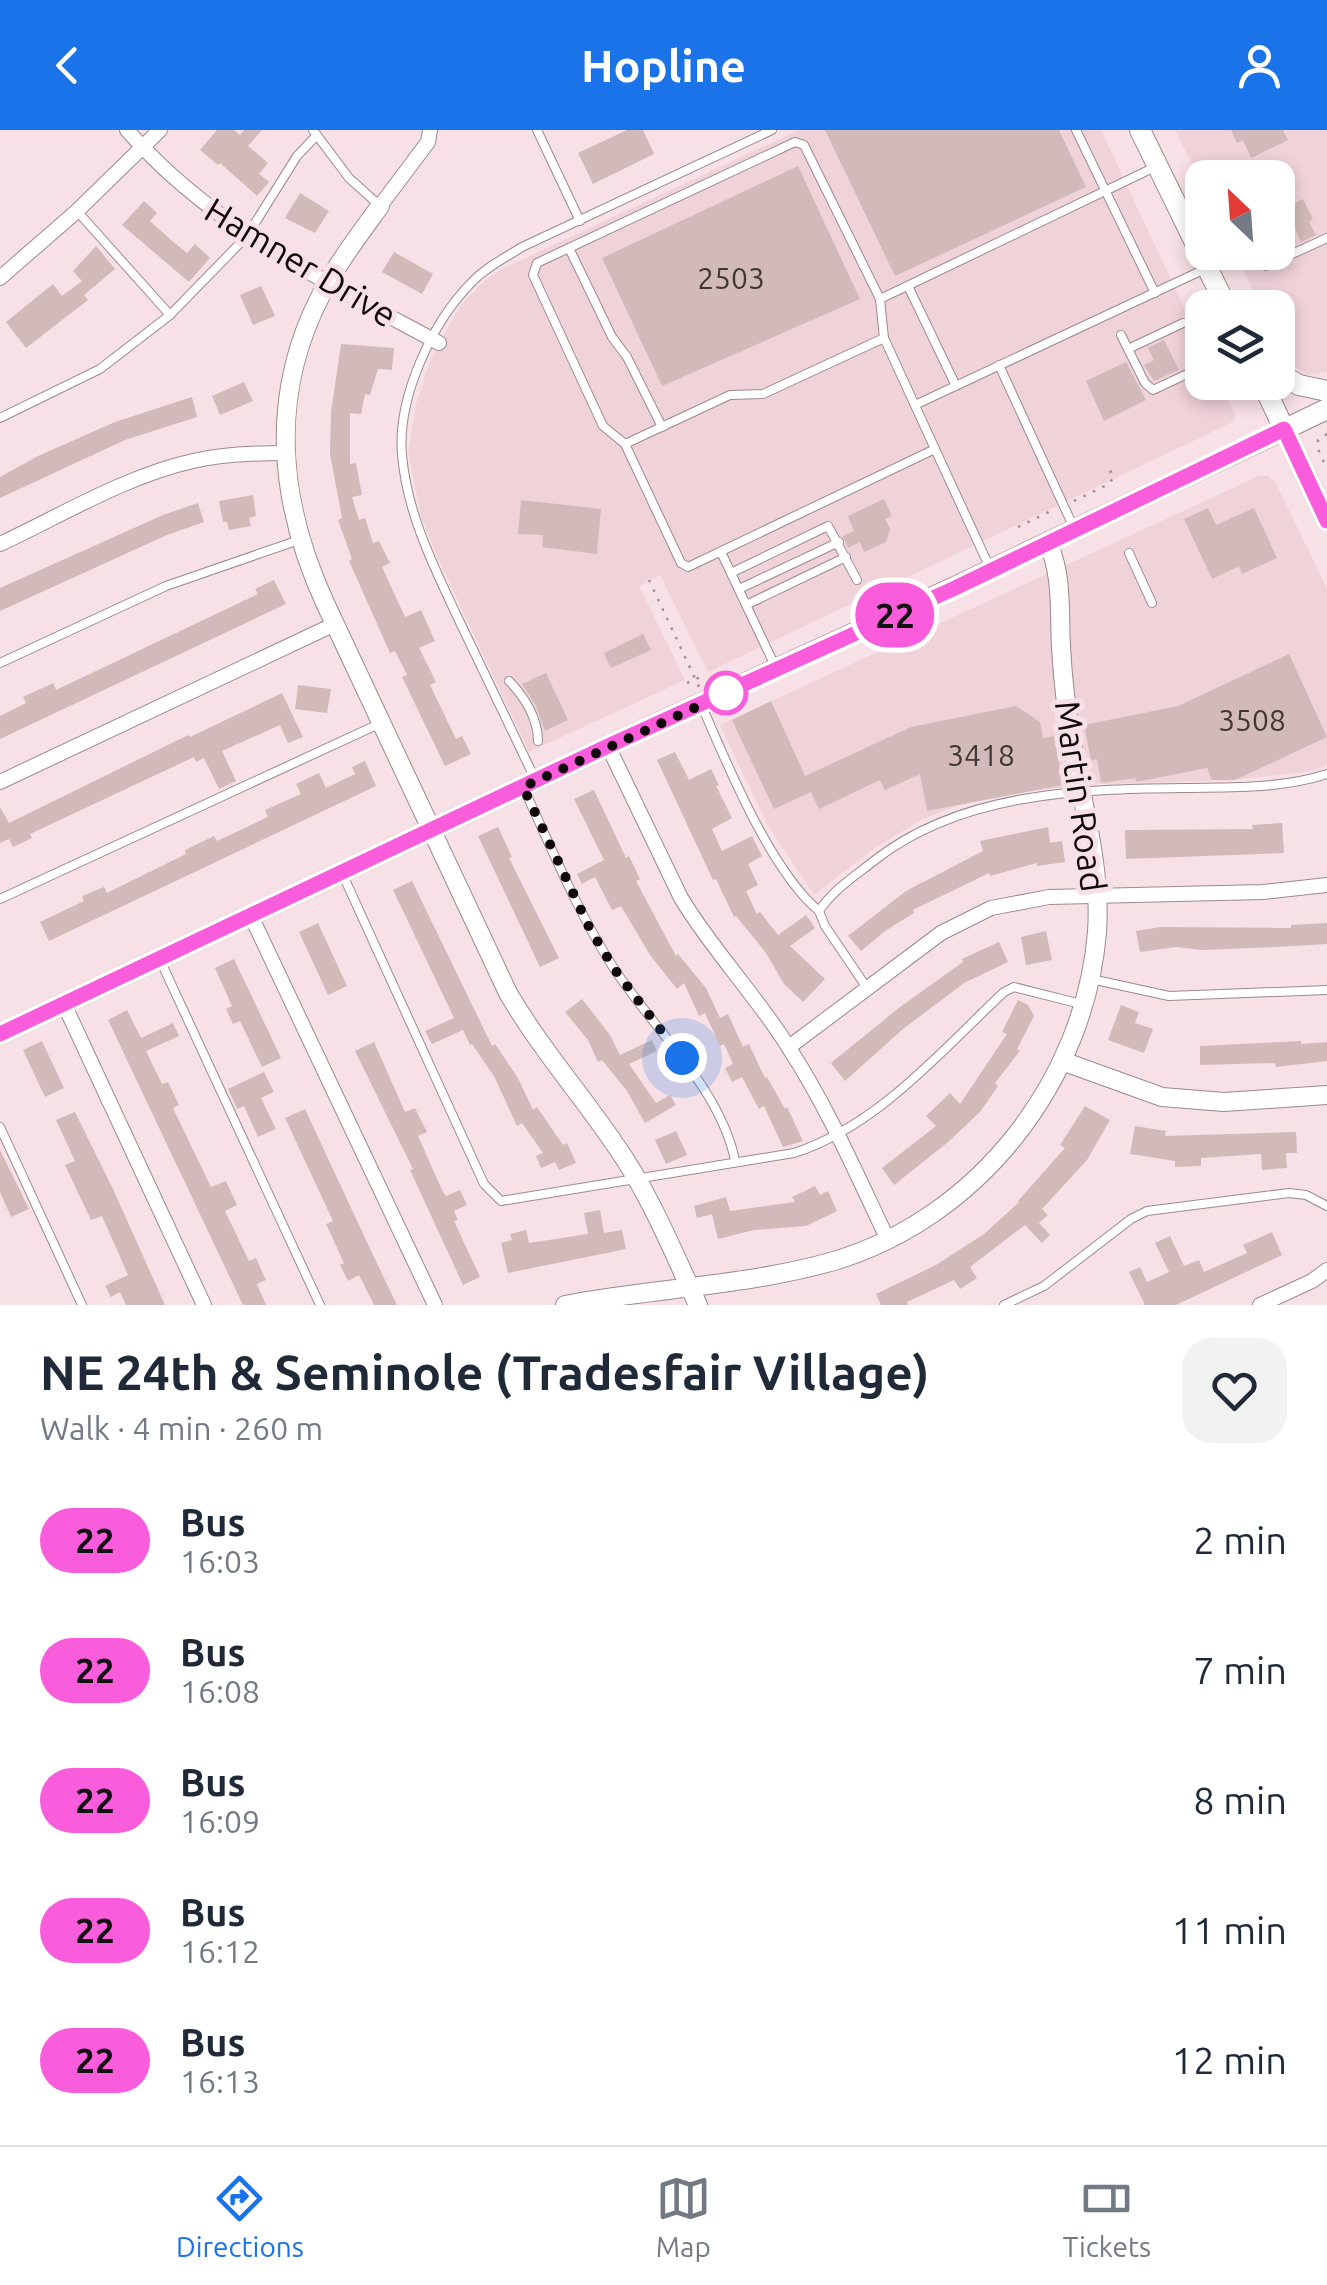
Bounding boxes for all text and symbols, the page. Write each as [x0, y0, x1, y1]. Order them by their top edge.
icon: back [40, 38, 95, 93]
icon: person [1232, 38, 1287, 93]
text: Hopline [581, 40, 746, 91]
north arrow [1185, 160, 1295, 270]
map controls [1185, 160, 1295, 400]
street label: Hamner Drive [198, 189, 404, 335]
house number: 2503 [697, 261, 765, 295]
button: layers [1185, 290, 1295, 400]
line badge: 22 [850, 582, 940, 648]
text: 22 [875, 595, 915, 635]
unlabelled marker [705, 672, 747, 714]
street label: Martin Road [1048, 698, 1114, 894]
house number: 3508 [1218, 703, 1286, 737]
house number: 3418 [947, 738, 1015, 772]
your location [657, 1033, 707, 1083]
button: heart [1182, 1338, 1287, 1443]
text: NE 24th & Seminole (Tradesfair Village) [40, 1345, 929, 1399]
text: Walk · 4 min · 260 m [40, 1410, 323, 1446]
text: Bus [180, 1501, 245, 1543]
text: 2 min [1193, 1519, 1287, 1561]
text: 22 [75, 1520, 115, 1560]
text: 16:03 [180, 1543, 260, 1579]
text: Bus [180, 1631, 245, 1673]
text: 7 min [1193, 1649, 1287, 1691]
text: 22 [75, 1650, 115, 1690]
text: 16:08 [180, 1673, 260, 1709]
text: Bus [180, 1761, 245, 1803]
text: 8 min [1193, 1779, 1287, 1821]
text: 22 [75, 1780, 115, 1820]
text: 16:09 [180, 1803, 260, 1839]
text: Bus [180, 1891, 245, 1933]
text: 11 min [1172, 1909, 1287, 1951]
text: 22 [75, 1910, 115, 1950]
text: 16:12 [180, 1933, 260, 1969]
text: Bus [180, 2021, 245, 2063]
text: 12 min [1172, 2039, 1287, 2081]
text: 22 [75, 2040, 115, 2080]
text: 16:13 [180, 2063, 260, 2099]
tab: Directions [176, 2171, 304, 2262]
tab: Map [656, 2171, 711, 2262]
tab: Tickets [1063, 2171, 1151, 2262]

